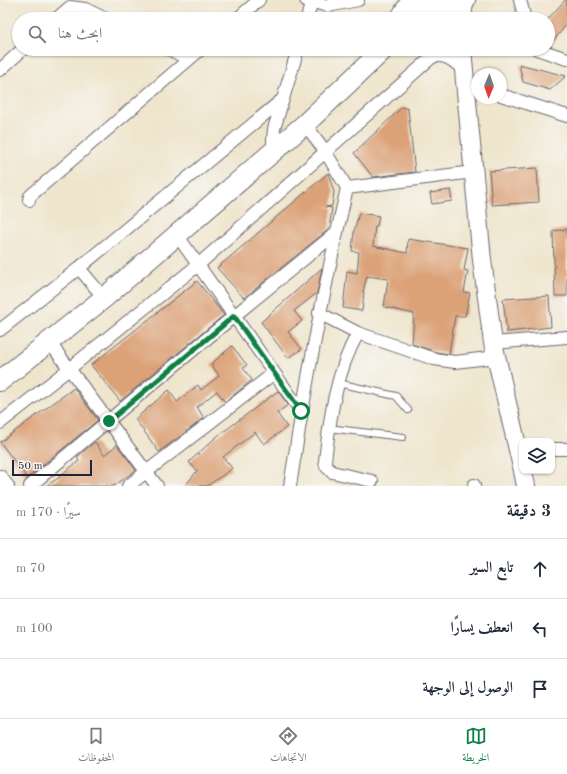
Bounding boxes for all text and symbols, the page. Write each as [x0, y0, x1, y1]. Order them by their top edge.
search box [12, 12, 555, 56]
icon: search [26, 23, 48, 45]
text: ابحث هنا [58, 27, 102, 42]
north arrow [471, 68, 507, 104]
route start [292, 402, 310, 420]
route end [100, 412, 118, 430]
map controls [519, 438, 555, 474]
button: layers [519, 438, 555, 474]
scale bar [12, 458, 92, 477]
text: 50 m [18, 461, 43, 472]
text: 3 دقيقة [507, 503, 551, 520]
text: سيرًا · 170 m [16, 506, 81, 519]
icon: ahead [529, 558, 551, 580]
text: تابع السير [470, 561, 513, 576]
text: 70 m [16, 562, 45, 575]
icon: left [529, 618, 551, 640]
text: انعطف يسارًا [451, 621, 513, 636]
text: 100 m [16, 622, 53, 635]
icon: arrive [529, 678, 551, 700]
text: الوصول إلى الوجهة [422, 681, 513, 696]
tab: المحفوظات [78, 725, 114, 768]
tab: الاتجاهات [270, 725, 307, 768]
tab: الخريطة [462, 725, 489, 768]

